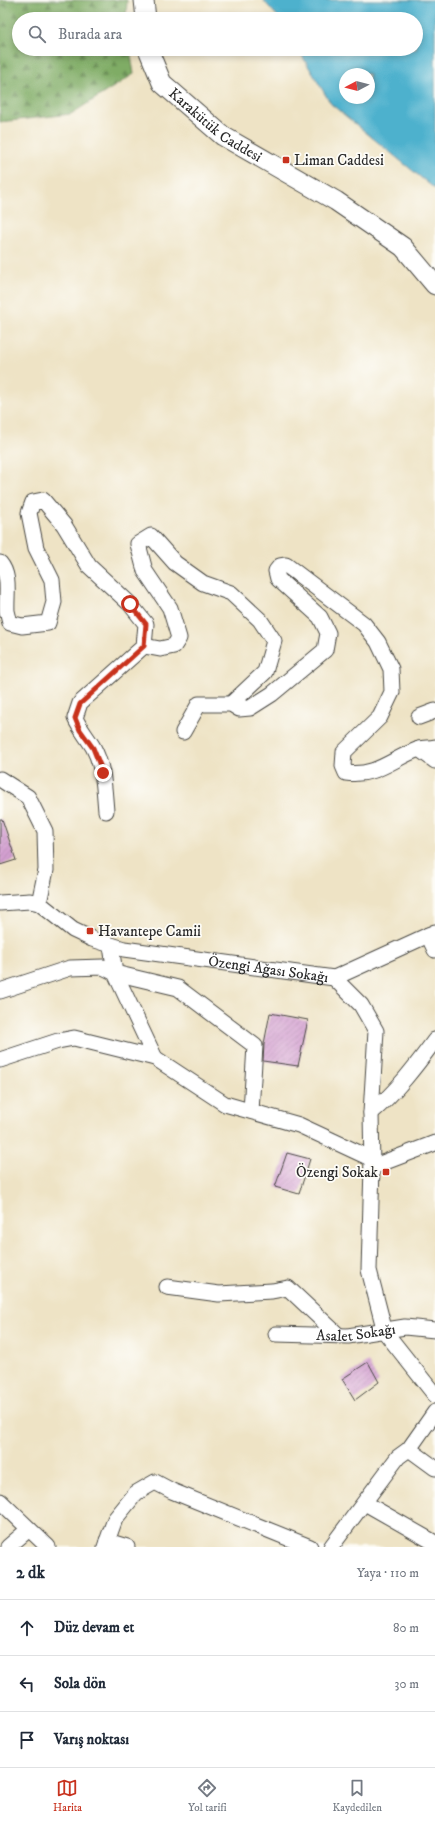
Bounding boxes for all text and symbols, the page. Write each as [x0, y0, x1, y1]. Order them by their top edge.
search box [12, 12, 423, 56]
icon: search [26, 23, 48, 45]
text: Burada ara [58, 25, 122, 44]
north arrow [339, 68, 375, 104]
street label: Karakütük Caddesi [164, 84, 266, 167]
place label: Liman Caddesi [294, 151, 384, 170]
marker: Liman Caddesi [281, 155, 291, 165]
route start [121, 595, 139, 613]
route end [94, 764, 112, 782]
place label: Havantepe Camii [98, 922, 201, 941]
marker: Havantepe Camii [85, 926, 95, 936]
street label: Özengi Ağası Sokağı [207, 952, 330, 987]
place label: Özengi Sokak [296, 1163, 379, 1182]
marker: Özengi Sokak [381, 1167, 391, 1177]
street label: Asalet Sokağı [316, 1320, 397, 1346]
text: 2 dk [16, 1562, 45, 1584]
text: Yaya · 110 m [357, 1565, 419, 1581]
icon: ahead [16, 1617, 38, 1639]
text: Düz devam et [54, 1618, 134, 1637]
text: 80 m [393, 1620, 419, 1636]
icon: left [16, 1673, 38, 1695]
text: Sola dön [54, 1674, 106, 1693]
text: 30 m [395, 1676, 419, 1692]
icon: arrive [16, 1729, 38, 1751]
text: Varış noktası [54, 1730, 129, 1749]
tab: Harita [53, 1777, 82, 1815]
tab: Yol tarifi [188, 1777, 227, 1815]
tab: Kaydedilen [333, 1777, 382, 1815]

